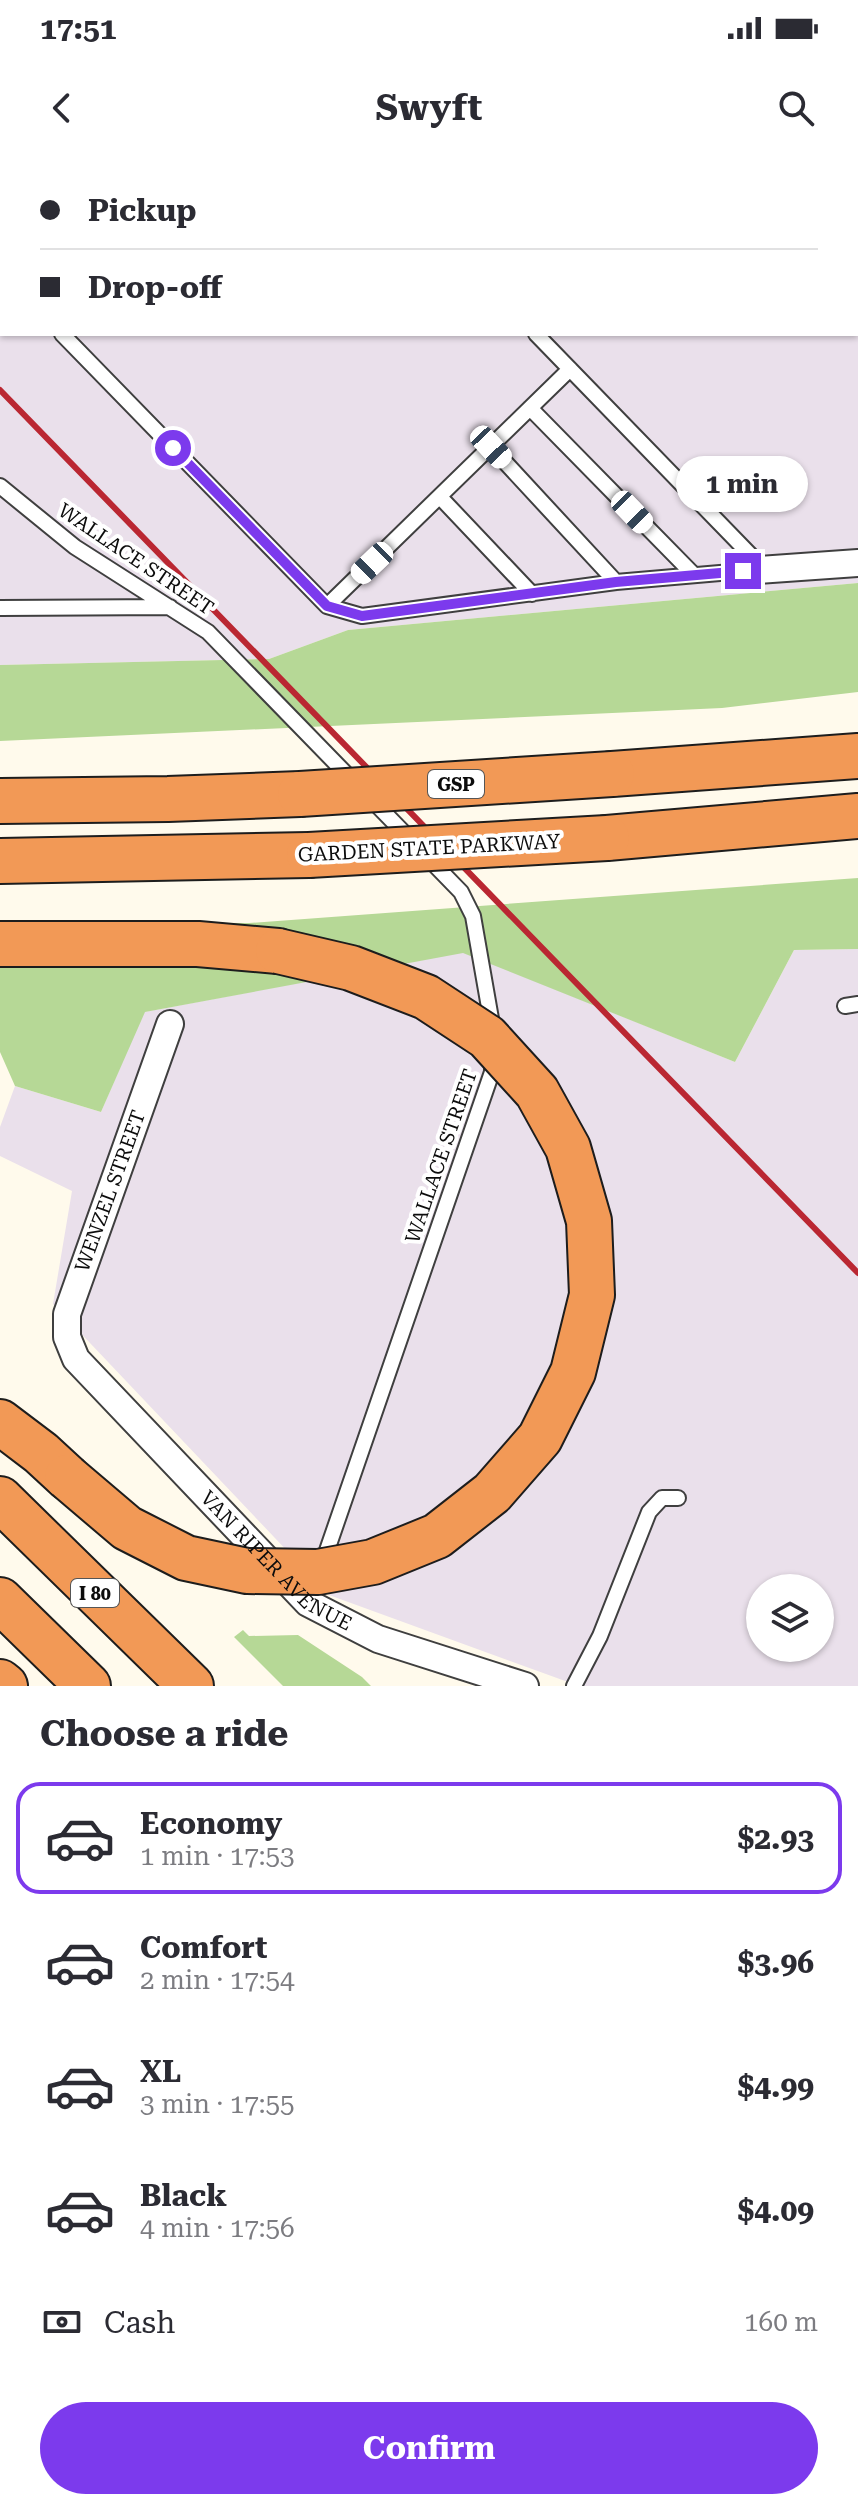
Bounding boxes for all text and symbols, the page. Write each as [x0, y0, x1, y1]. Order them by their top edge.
text: 17:51 [40, 11, 117, 46]
icon: back [40, 86, 84, 130]
icon: search [774, 86, 818, 130]
text: Swyft [376, 87, 482, 129]
text: Pickup [88, 193, 196, 228]
text: Drop-off [88, 270, 222, 305]
car [466, 421, 516, 473]
route start [155, 430, 191, 466]
callout: 1 min [677, 455, 809, 511]
text: 1 min [706, 469, 778, 499]
car [607, 486, 657, 538]
street label: WALLACE STREET [54, 498, 218, 620]
car [346, 538, 398, 588]
route end [725, 553, 761, 589]
road number: GSP [428, 770, 484, 798]
street label: GARDEN STATE PARKWAY [297, 829, 561, 867]
street label: WALLACE STREET [400, 1066, 482, 1246]
street label: WENZEL STREET [70, 1107, 150, 1275]
street label: VAN RIPER AVENUE [196, 1486, 356, 1636]
map controls [746, 1574, 834, 1662]
button: layers [746, 1574, 834, 1662]
road number: I 80 [71, 1579, 119, 1607]
text: Choose a ride [40, 1713, 288, 1755]
icon: car [44, 1802, 116, 1874]
text: Economy [140, 1806, 282, 1841]
text: $2.93 [737, 1821, 814, 1856]
text: 1 min · 17:53 [140, 1841, 295, 1871]
icon: car [44, 1926, 116, 1998]
text: Comfort [140, 1930, 267, 1965]
text: $3.96 [737, 1945, 814, 1980]
text: 2 min · 17:54 [140, 1965, 295, 1995]
icon: car [44, 2050, 116, 2122]
text: XL [140, 2054, 181, 2089]
text: $4.99 [737, 2069, 814, 2104]
text: 3 min · 17:55 [140, 2089, 295, 2119]
icon: car [44, 2174, 116, 2246]
text: Black [140, 2178, 227, 2213]
text: $4.09 [737, 2193, 814, 2228]
text: 4 min · 17:56 [140, 2213, 295, 2243]
icon: cash [40, 2300, 84, 2344]
text: Cash [104, 2305, 175, 2340]
text: 160 m [744, 2307, 818, 2337]
button: Confirm [40, 2402, 818, 2494]

